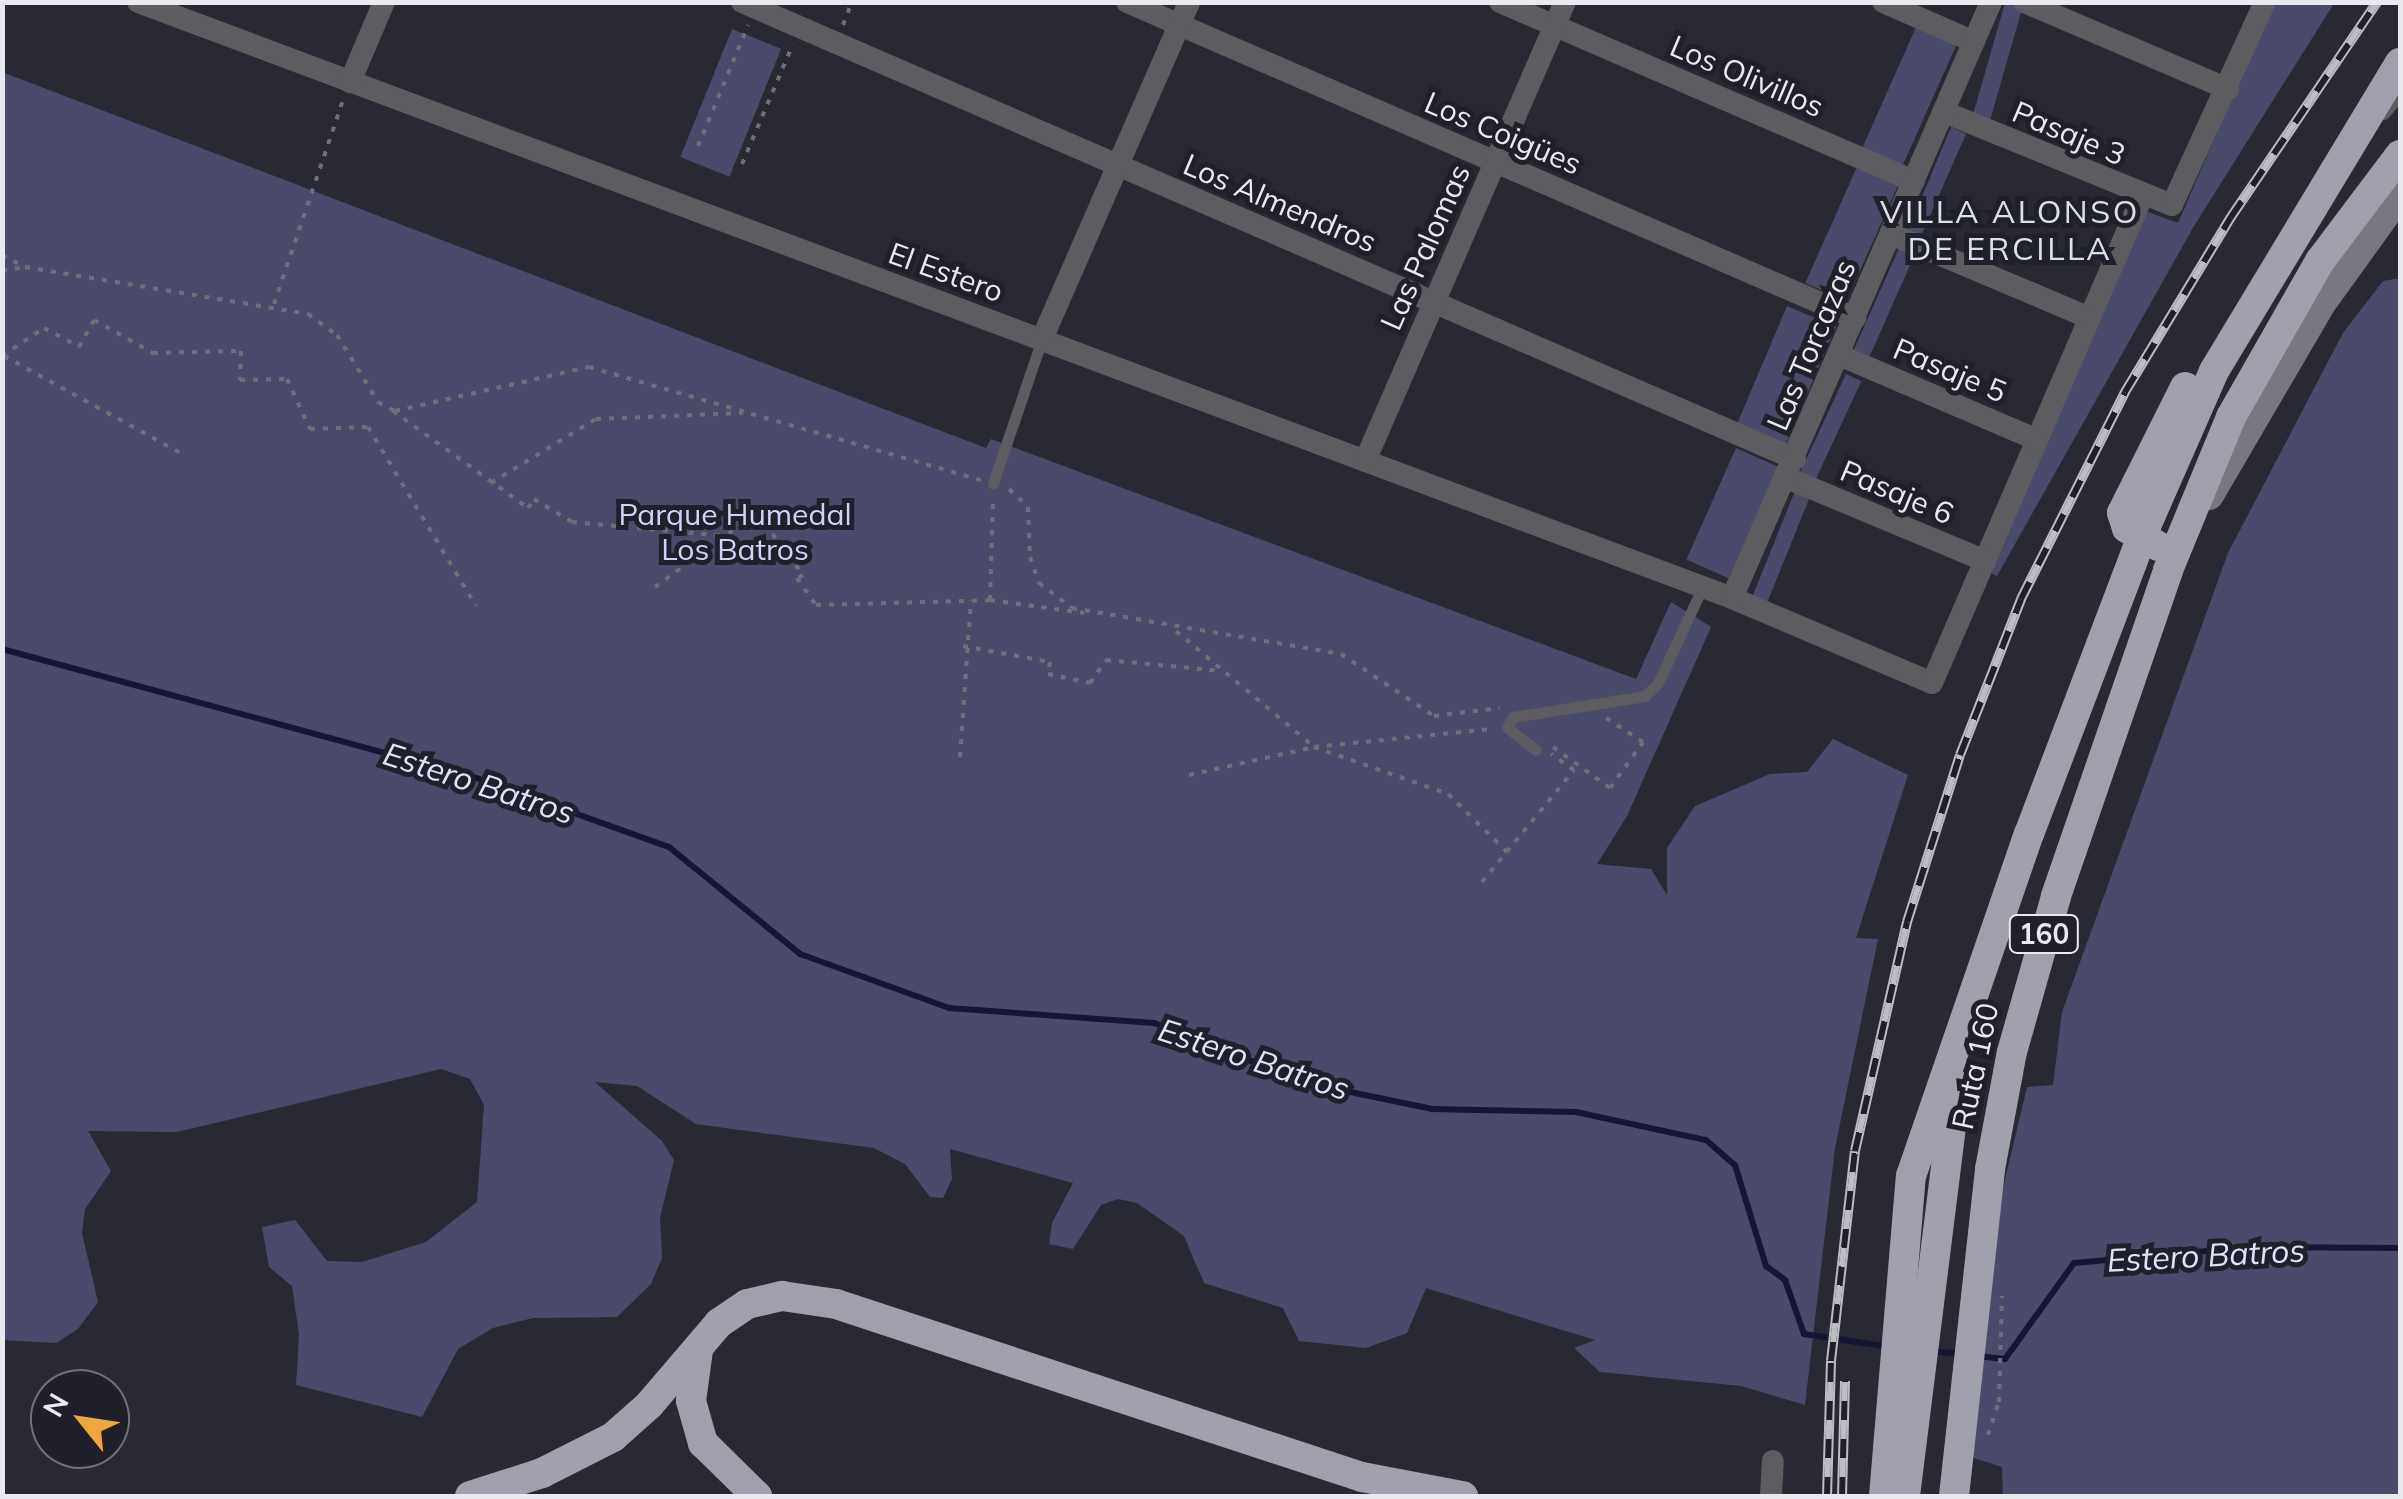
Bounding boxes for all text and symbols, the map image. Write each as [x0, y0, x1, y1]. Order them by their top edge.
street label: Los Olivillos [1665, 28, 1829, 124]
street label: Los Coigües [1419, 84, 1587, 182]
street label: Pasaje 3 [2007, 93, 2131, 173]
street label: Los Almendros [1178, 146, 1382, 260]
street label: Las Palomas [1372, 159, 1478, 335]
district label: VILLA ALONSO DE ERCILLA [1880, 193, 2140, 268]
street label: El Estero [884, 235, 1008, 309]
street label: Las Torcazas [1759, 254, 1863, 436]
street label: Pasaje 5 [1888, 330, 2012, 410]
street label: Pasaje 6 [1835, 452, 1959, 532]
park label: Parque Humedal Los Batros [618, 496, 852, 566]
water label: Estero Batros [379, 734, 579, 832]
road number: 160 [2006, 911, 2082, 957]
street label: Ruta 160 [1944, 999, 2006, 1133]
water label: Estero Batros [1154, 1010, 1354, 1108]
water label: Estero Batros [2106, 1231, 2306, 1279]
north arrow [30, 1369, 130, 1469]
text: N [35, 1387, 76, 1423]

